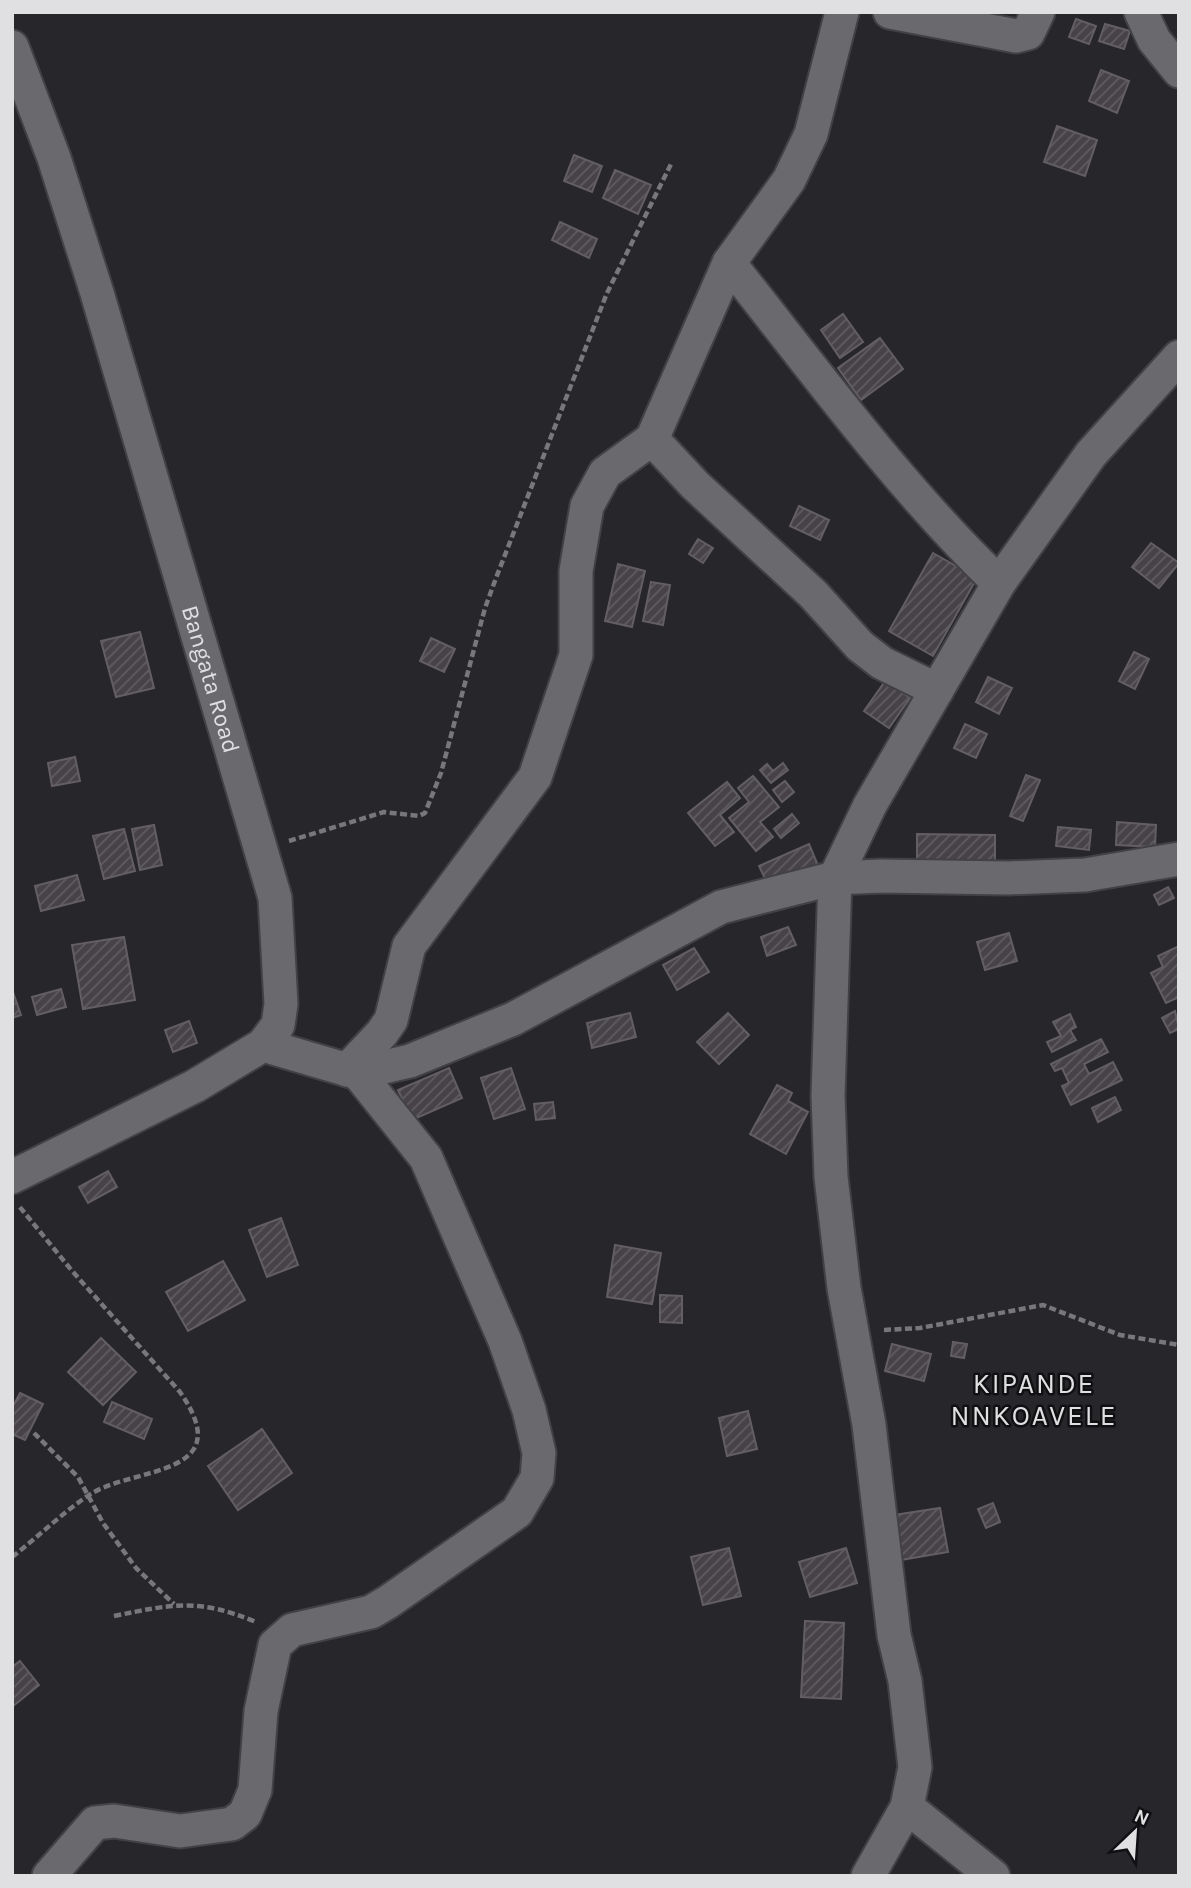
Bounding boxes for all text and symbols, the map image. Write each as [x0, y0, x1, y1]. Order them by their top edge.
street label: Bangata Road [176, 602, 246, 756]
district label: KIPANDE NNKOAVELE [950, 1367, 1118, 1432]
north arrow [1100, 1797, 1170, 1867]
text: N [1131, 1805, 1153, 1830]

